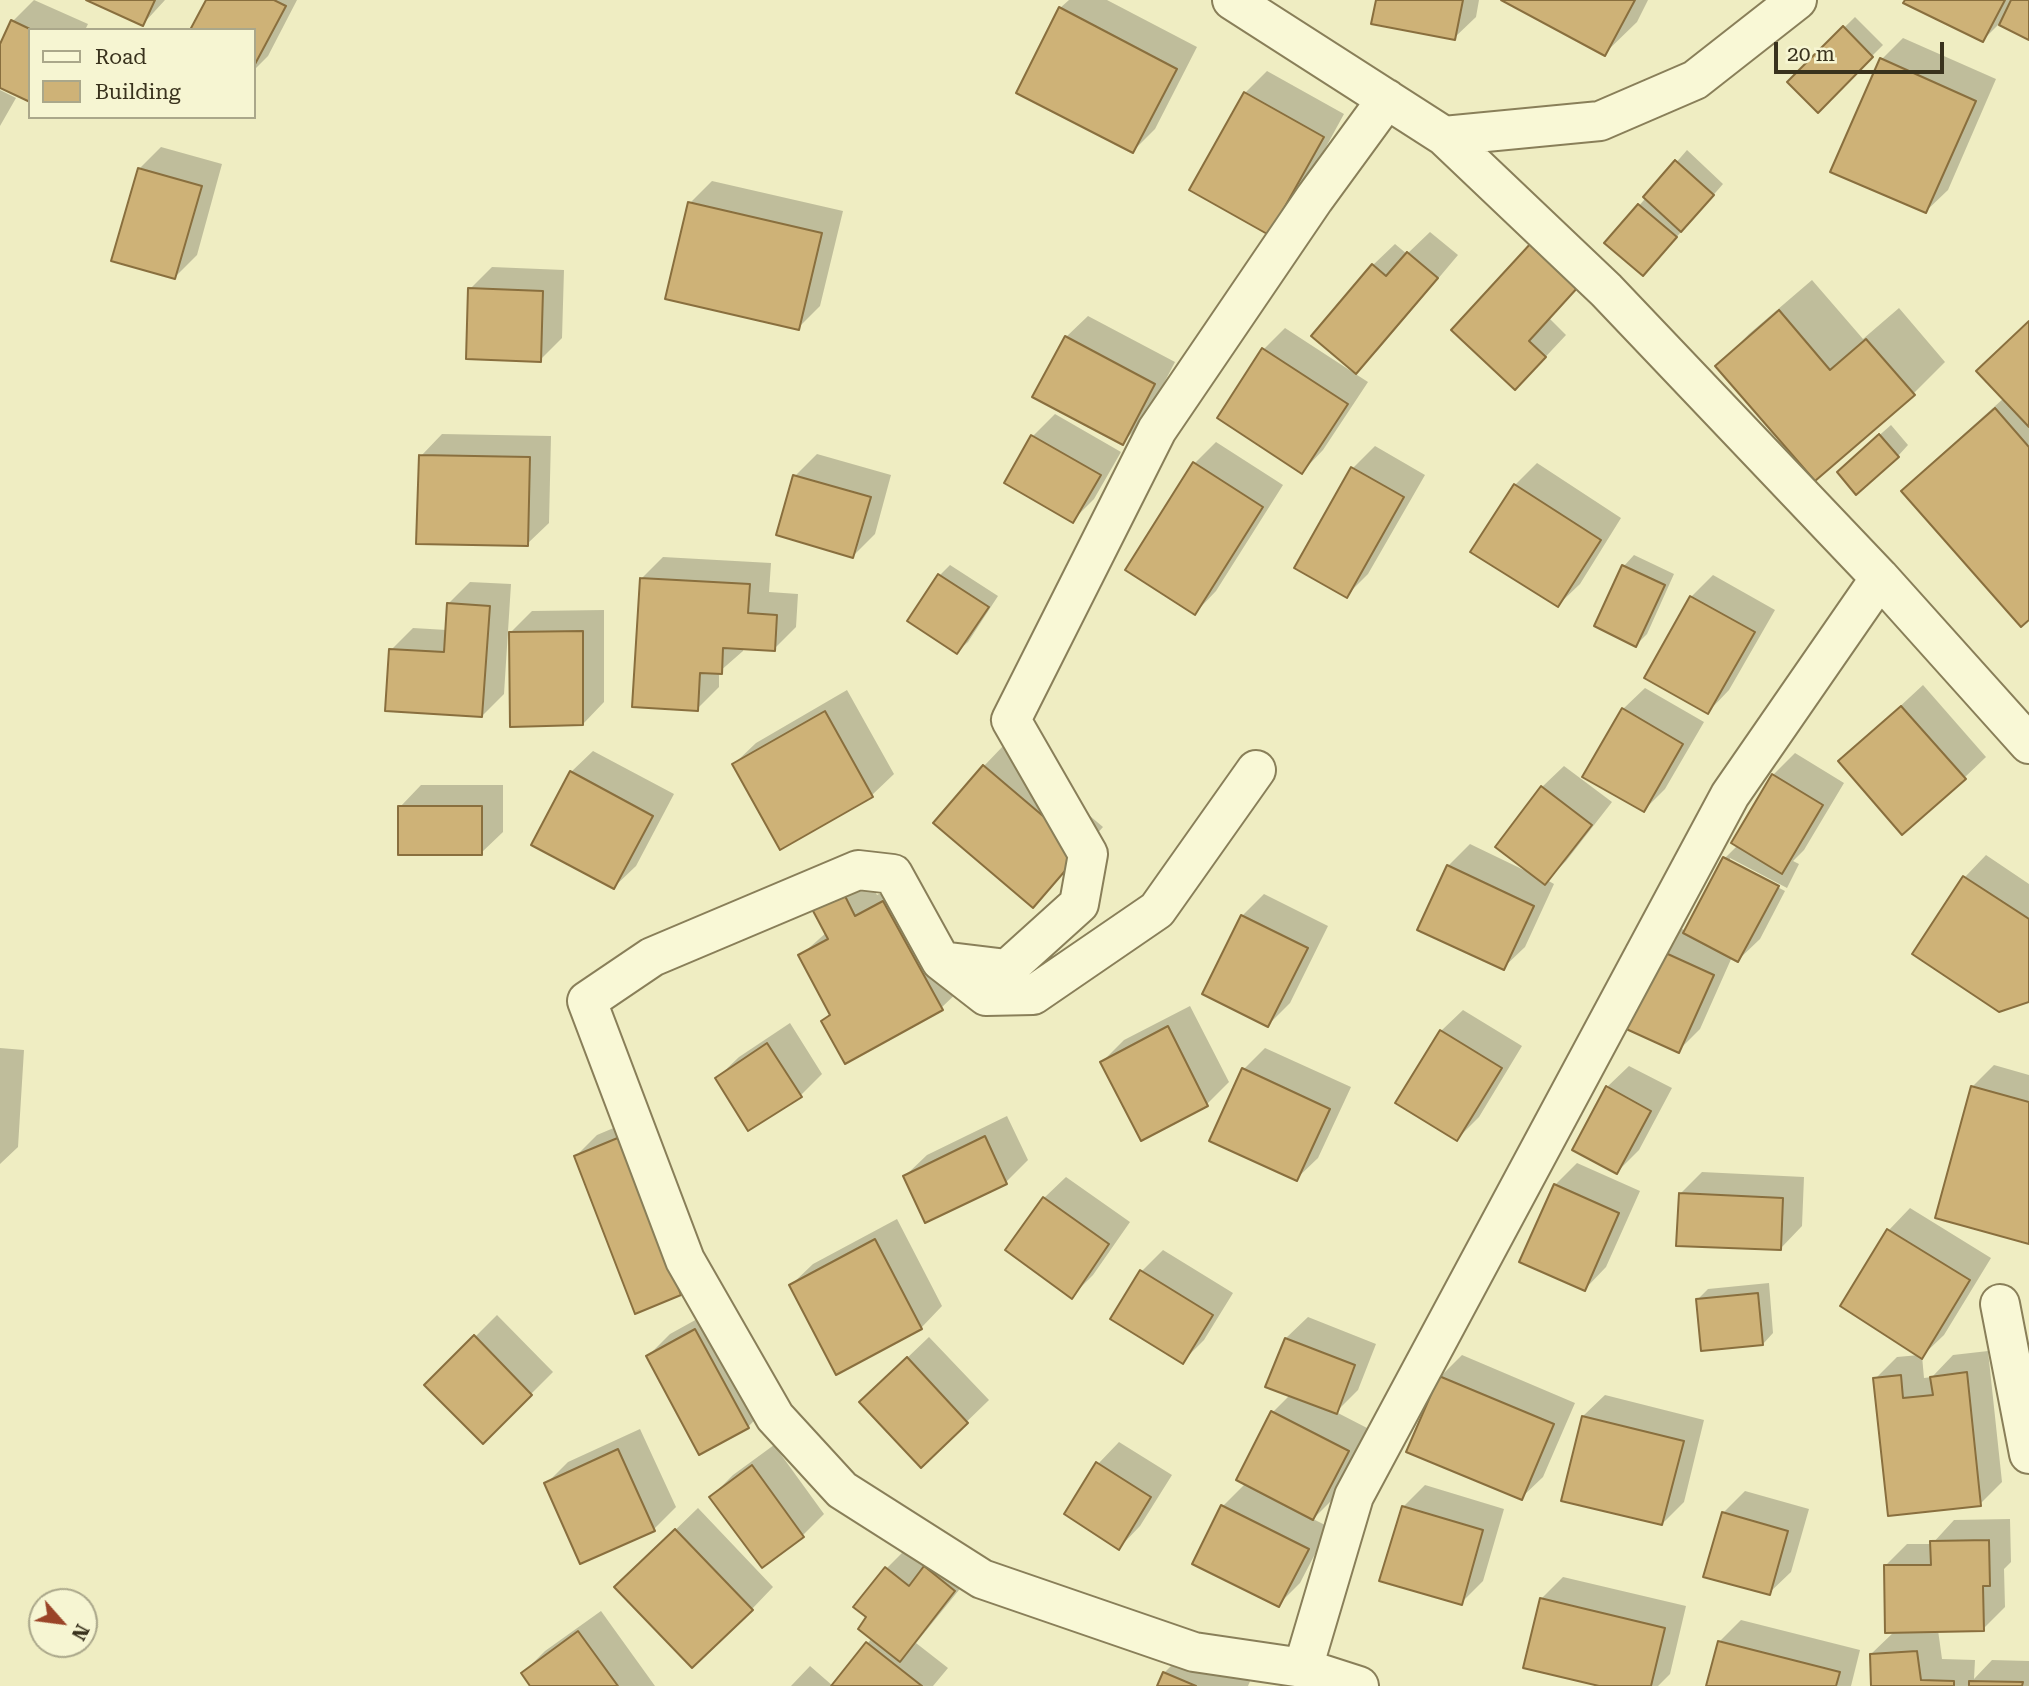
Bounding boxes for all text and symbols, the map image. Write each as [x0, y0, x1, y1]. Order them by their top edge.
legend [28, 28, 256, 119]
scale bar [1777, 28, 1947, 72]
text: 20 m [1787, 42, 1835, 66]
text: Road [95, 45, 147, 69]
text: Building [95, 80, 181, 104]
north arrow [28, 1588, 98, 1658]
text: N [67, 1620, 94, 1644]

